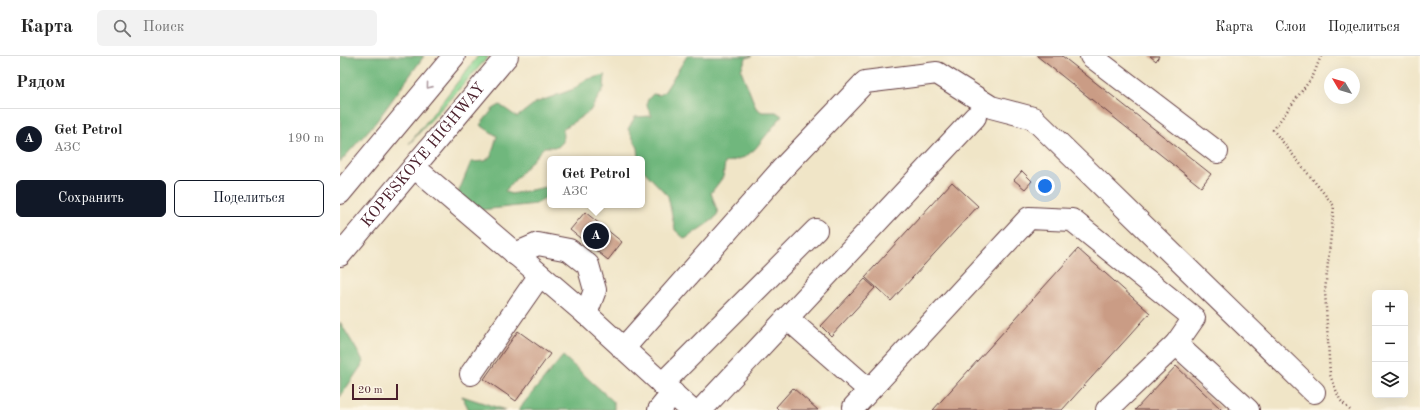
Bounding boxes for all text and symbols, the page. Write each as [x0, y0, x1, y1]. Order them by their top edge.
search box [97, 10, 377, 46]
icon: search [111, 17, 133, 39]
text: Карта [20, 18, 73, 37]
text: Поиск [143, 20, 184, 35]
text: Карта [1215, 20, 1253, 34]
text: Слои [1275, 20, 1306, 34]
text: Поделиться [1328, 20, 1400, 34]
north arrow [1324, 68, 1360, 104]
text: Рядом [16, 74, 65, 91]
street label: KOPESKOYE HIGHWAY [359, 80, 489, 231]
one-way arrow [427, 82, 434, 89]
text: Get Petrol [54, 123, 123, 138]
text: A [24, 132, 34, 145]
text: 190 m [287, 132, 324, 145]
text: АЗС [54, 141, 80, 154]
popup [547, 156, 645, 208]
text: Get Petrol [562, 167, 630, 182]
your location [1035, 176, 1055, 196]
button: Сохранить [16, 180, 166, 217]
button: Поделиться [174, 180, 324, 217]
text: АЗС [562, 185, 588, 198]
pin: A [583, 221, 609, 251]
map controls [1372, 290, 1408, 398]
button: + [1372, 290, 1408, 326]
button: − [1372, 326, 1408, 362]
button: layers [1372, 362, 1408, 398]
scale bar [352, 382, 398, 401]
text: 20 m [358, 385, 383, 396]

